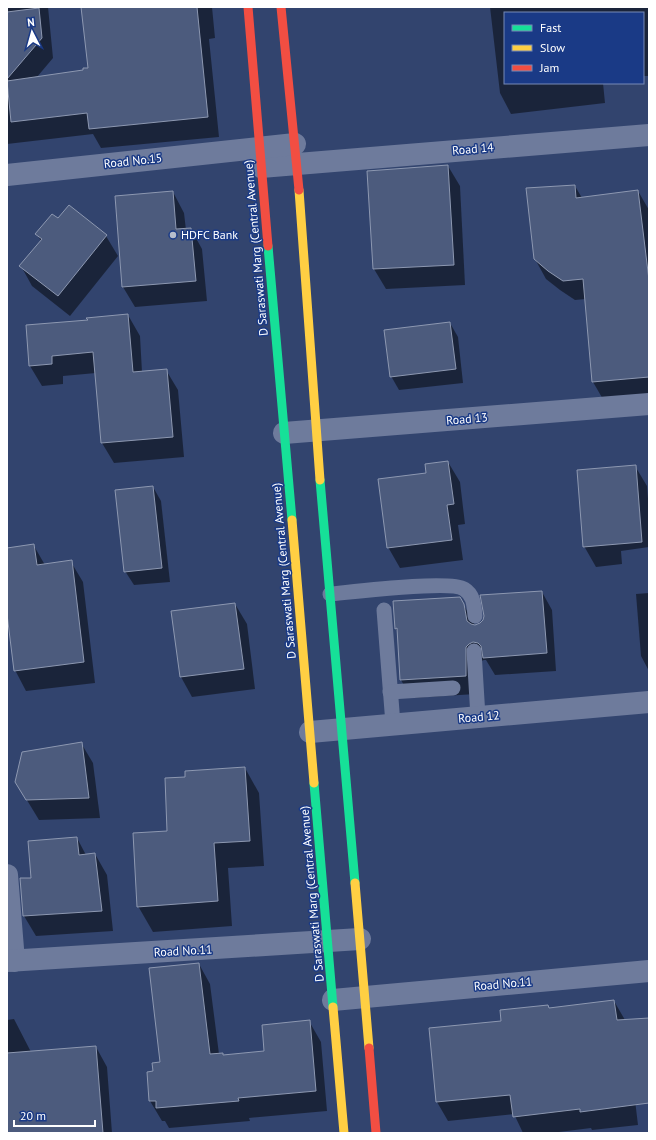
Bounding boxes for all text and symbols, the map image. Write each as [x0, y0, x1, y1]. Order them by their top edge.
north arrow [12, 12, 52, 52]
legend [504, 12, 644, 84]
text: N [27, 15, 35, 29]
text: Fast [540, 20, 561, 35]
text: Slow [540, 40, 565, 55]
text: Jam [539, 60, 559, 75]
street label: Road 14 [452, 139, 495, 158]
street label: Road No.15 [103, 150, 163, 171]
street label: D Saraswati Marg (Central Avenue) [240, 159, 271, 337]
place label: HDFC Bank [181, 227, 238, 242]
marker: HDFC Bank [168, 230, 178, 240]
street label: Road 13 [446, 409, 488, 428]
street label: D Saraswati Marg (Central Avenue) [268, 482, 299, 660]
street label: Road 12 [458, 707, 500, 726]
street label: D Saraswati Marg (Central Avenue) [296, 805, 327, 983]
street label: Road No.11 [153, 941, 213, 960]
street label: Road No.11 [473, 973, 533, 994]
scale bar [14, 1102, 95, 1128]
text: 20 m [20, 1108, 46, 1123]

